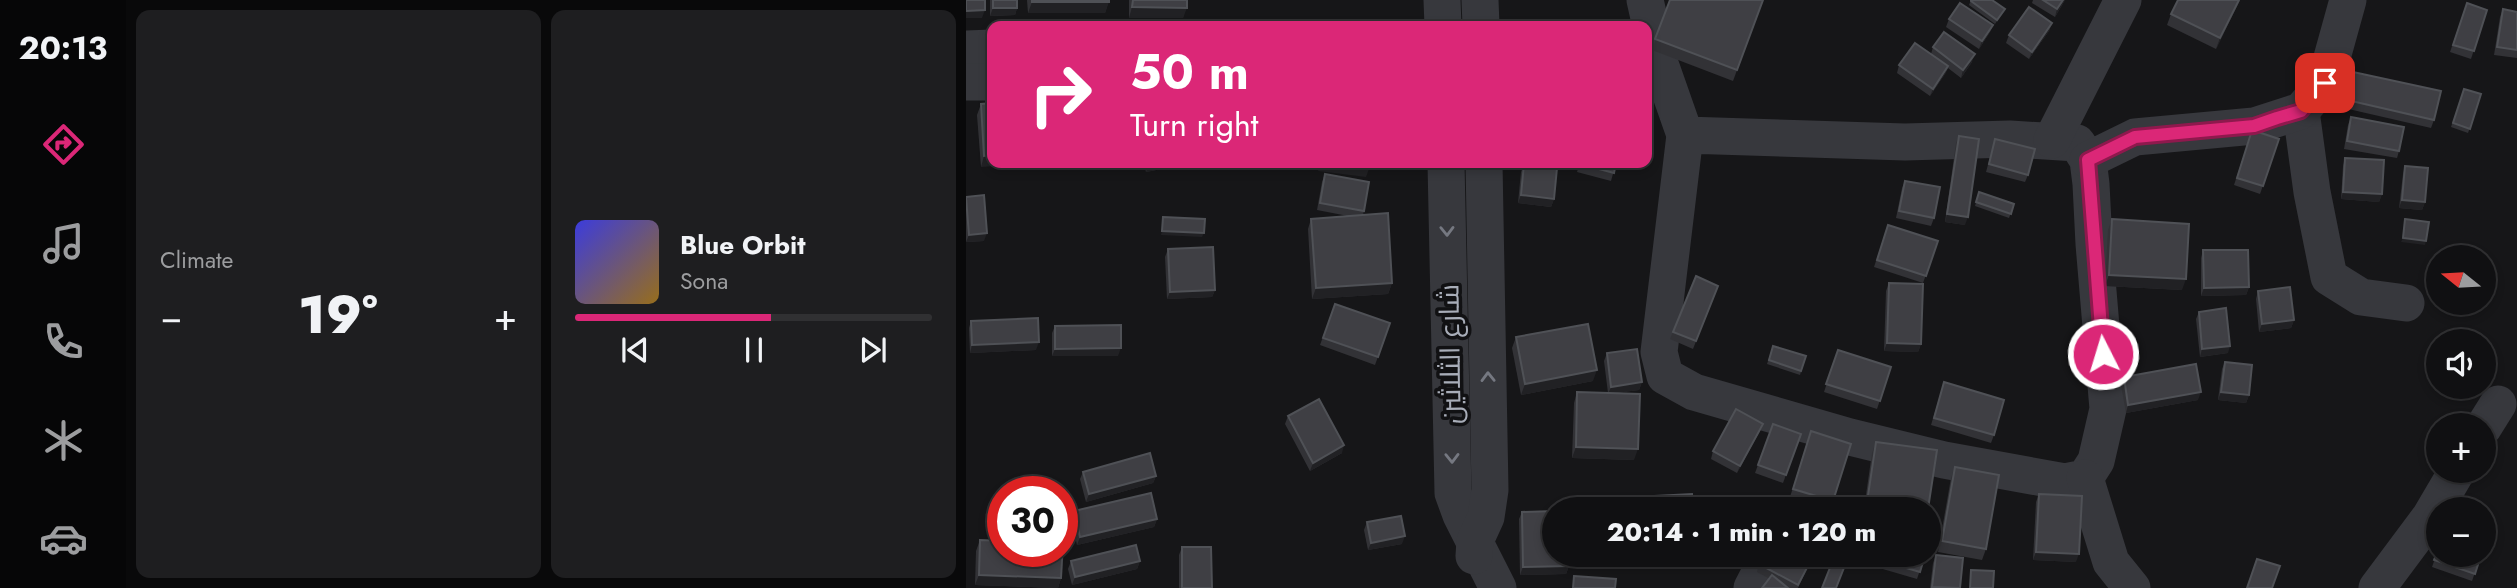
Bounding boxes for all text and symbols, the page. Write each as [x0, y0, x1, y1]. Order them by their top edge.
text: 20:13 [19, 25, 107, 71]
text: 50 m [1130, 37, 1249, 107]
icon: right [1015, 49, 1106, 140]
pin [2295, 53, 2355, 113]
icon: arrive [2306, 64, 2344, 102]
text: Turn right [1130, 102, 1259, 148]
icon: directions [39, 120, 88, 169]
icon: music [39, 219, 88, 268]
text: Blue Orbit [680, 226, 805, 264]
one-way arrow [1440, 226, 1455, 237]
text: Climate [160, 243, 233, 277]
north arrow [2426, 245, 2496, 315]
map controls [2426, 245, 2496, 567]
text: Sona [680, 264, 728, 298]
text: 19° [298, 277, 378, 353]
street label: شارع الثلاثين [1428, 284, 1472, 424]
text: − [160, 289, 182, 344]
text: + [494, 289, 517, 344]
icon: phone [39, 317, 88, 366]
position arrow [2066, 317, 2140, 391]
button: sound [2426, 329, 2496, 399]
icon: previous [616, 331, 654, 369]
icon: pause [735, 331, 773, 369]
icon: next [854, 331, 892, 369]
one-way arrow [1480, 371, 1496, 382]
button: + [2426, 413, 2496, 483]
icon: climate [39, 416, 88, 465]
one-way arrow [1445, 453, 1460, 464]
speed limit sign: 30 [987, 476, 1078, 567]
button: − [2426, 497, 2496, 567]
text: 20:14 · 1 min · 120 m [1607, 513, 1876, 551]
icon: car [39, 514, 88, 563]

